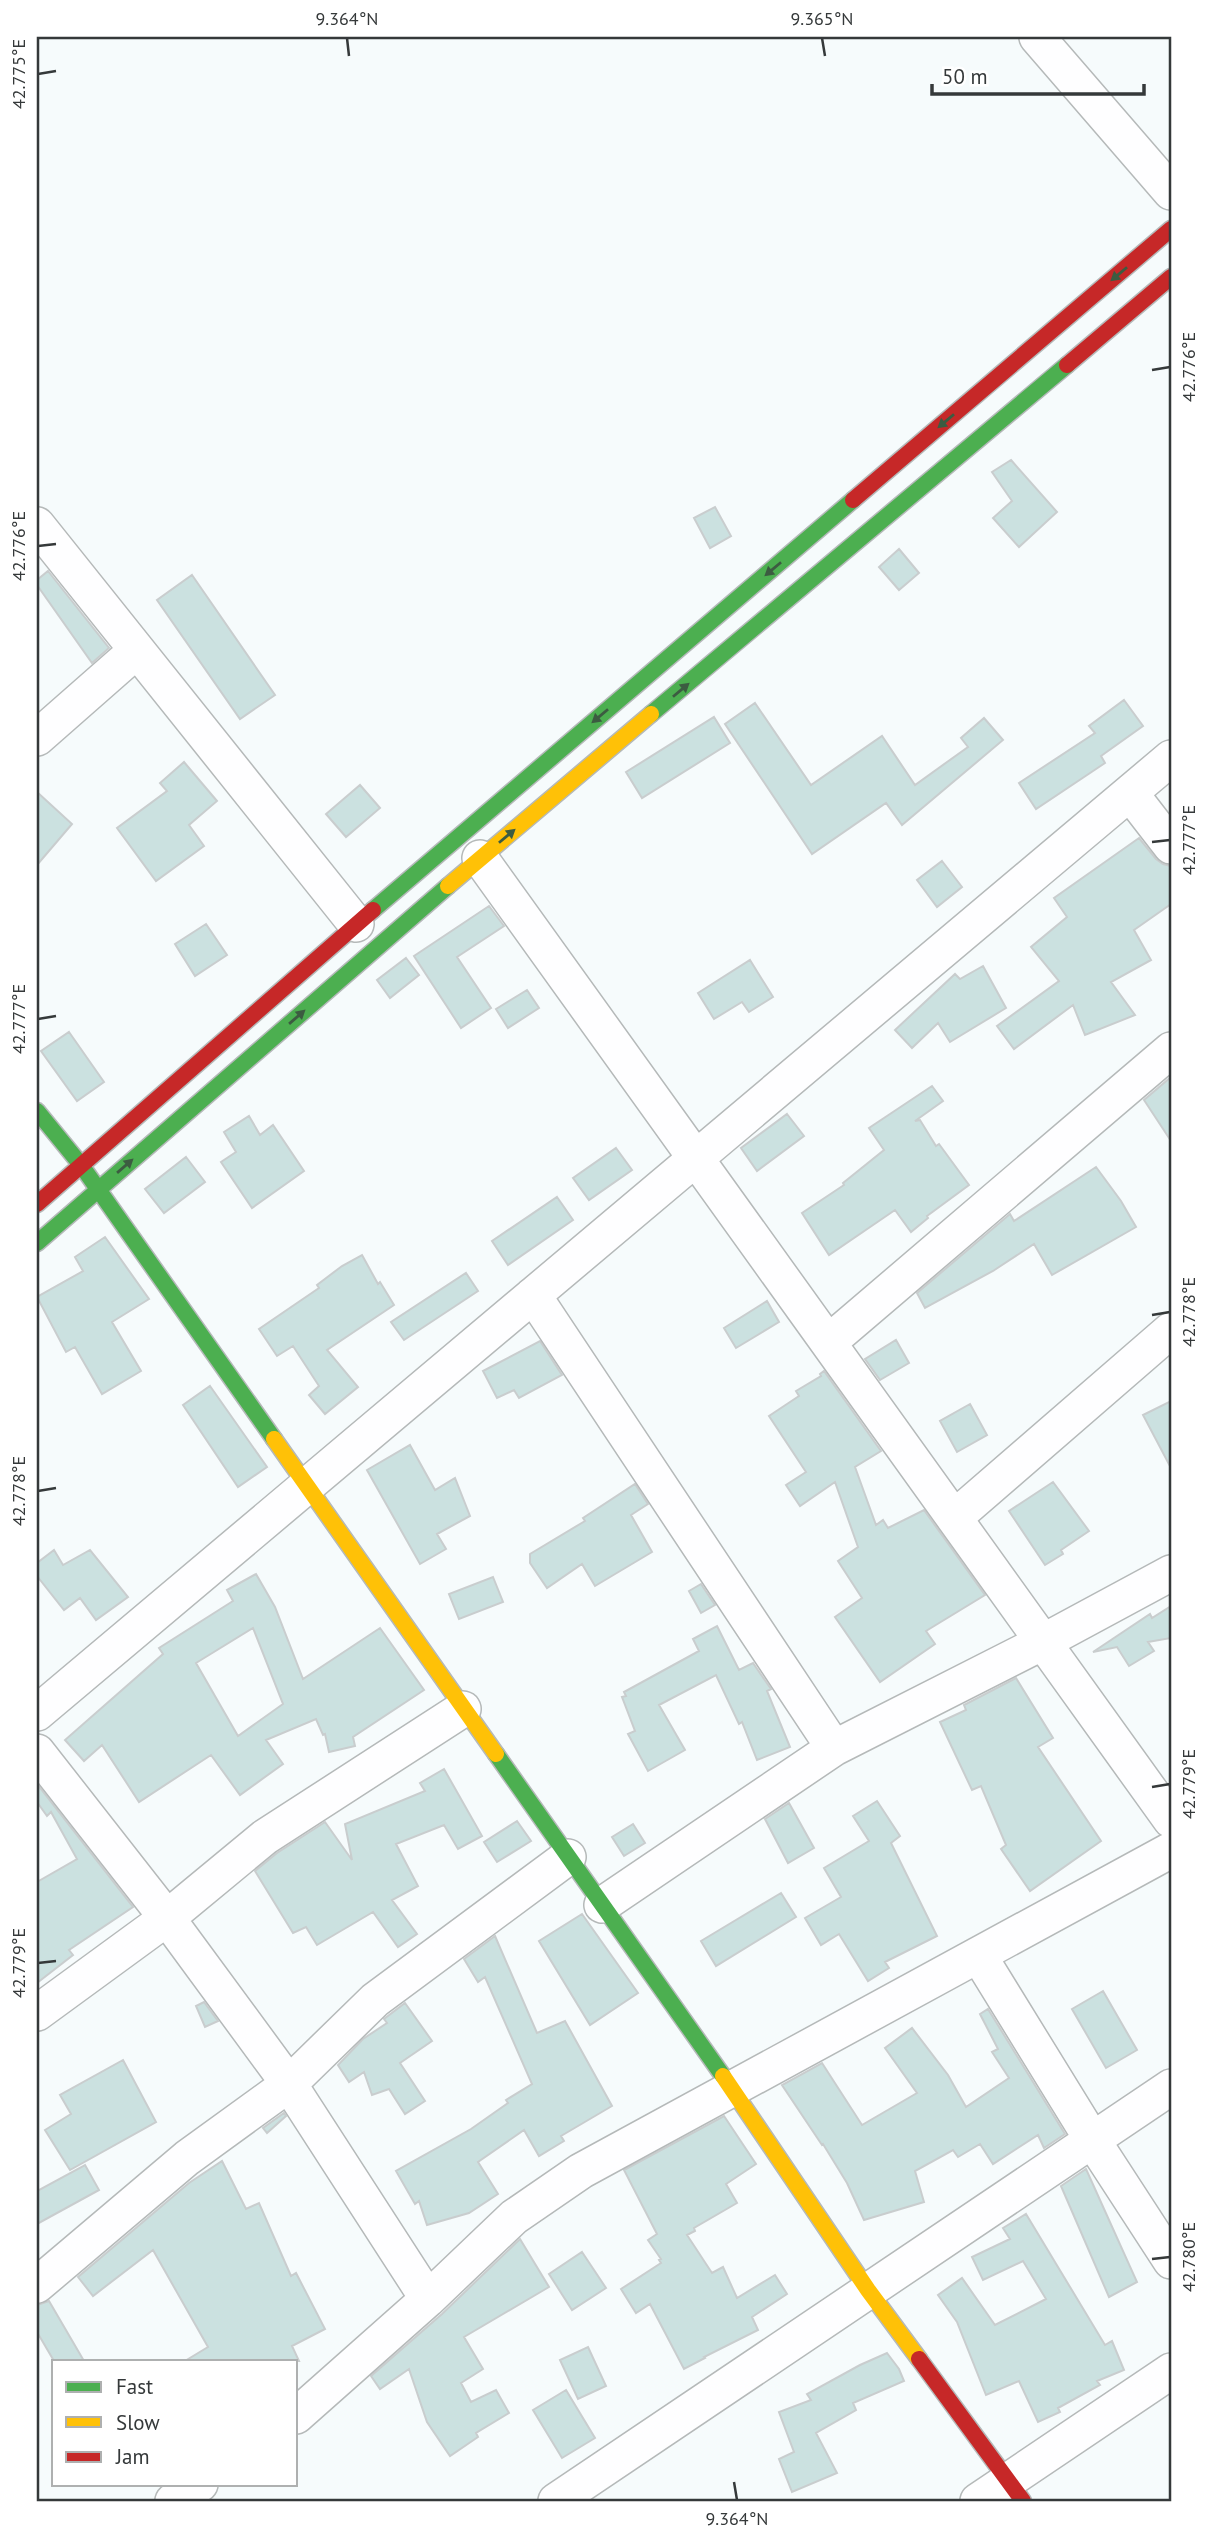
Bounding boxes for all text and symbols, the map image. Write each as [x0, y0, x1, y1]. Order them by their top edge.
text: 9.364°N [316, 7, 378, 30]
text: 9.365°N [791, 7, 853, 30]
text: 42.775°E [7, 39, 30, 109]
scale bar [932, 52, 1143, 96]
text: 50 m [942, 63, 988, 90]
one-way arrow [1111, 266, 1128, 281]
text: 42.776°E [1177, 332, 1200, 402]
one-way arrow [937, 413, 955, 429]
text: 42.776°E [7, 511, 30, 581]
one-way arrow [764, 561, 782, 577]
one-way arrow [672, 683, 689, 698]
one-way arrow [591, 709, 609, 724]
text: 42.777°E [1177, 805, 1200, 875]
one-way arrow [497, 829, 515, 844]
text: 42.777°E [7, 984, 30, 1054]
one-way arrow [289, 1010, 306, 1025]
one-way arrow [117, 1159, 134, 1174]
text: 42.778°E [1177, 1277, 1200, 1347]
text: 42.778°E [7, 1456, 30, 1526]
text: 42.779°E [1177, 1749, 1200, 1819]
text: 42.779°E [7, 1928, 30, 1998]
text: 42.780°E [1177, 2222, 1200, 2292]
legend [52, 2360, 298, 2486]
text: Fast [116, 2373, 153, 2400]
text: Slow [116, 2409, 160, 2436]
text: Jam [115, 2443, 150, 2470]
text: 9.364°N [706, 2507, 768, 2530]

